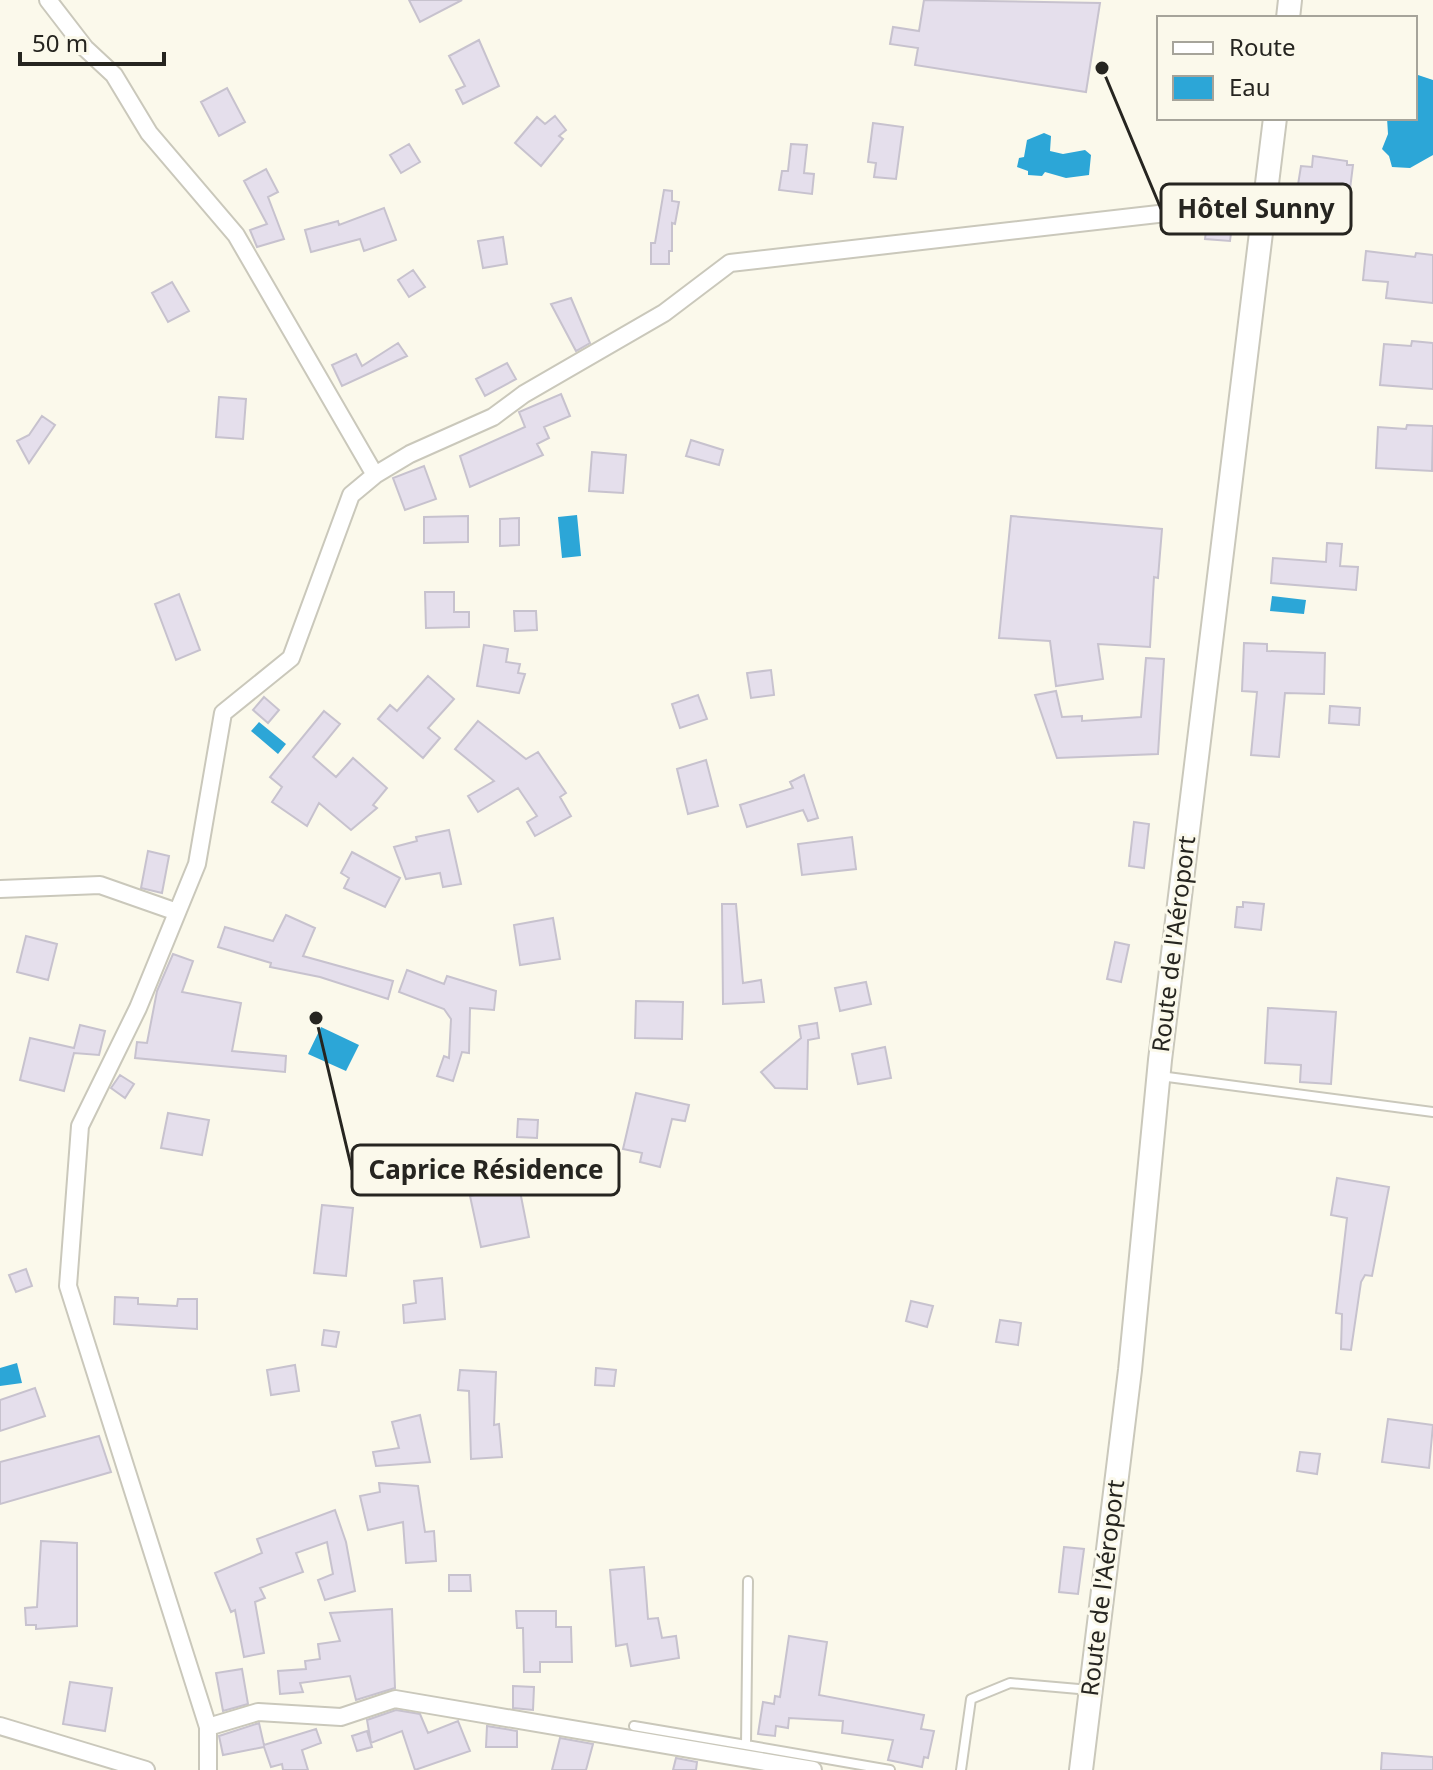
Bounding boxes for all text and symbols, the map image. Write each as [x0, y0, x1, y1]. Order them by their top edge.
scale bar [20, 16, 164, 66]
legend [1157, 16, 1417, 120]
text: 50 m [32, 26, 88, 59]
text: Route [1229, 30, 1295, 63]
text: Eau [1229, 70, 1271, 103]
callout: Hôtel Sunny [1161, 184, 1351, 234]
text: Hôtel Sunny [1177, 190, 1335, 226]
street label: Route de l'Aéroport [1143, 833, 1202, 1054]
callout: Caprice Résidence [352, 1145, 619, 1195]
text: Caprice Résidence [369, 1151, 604, 1187]
street label: Route de l'Aéroport [1072, 1477, 1131, 1698]

